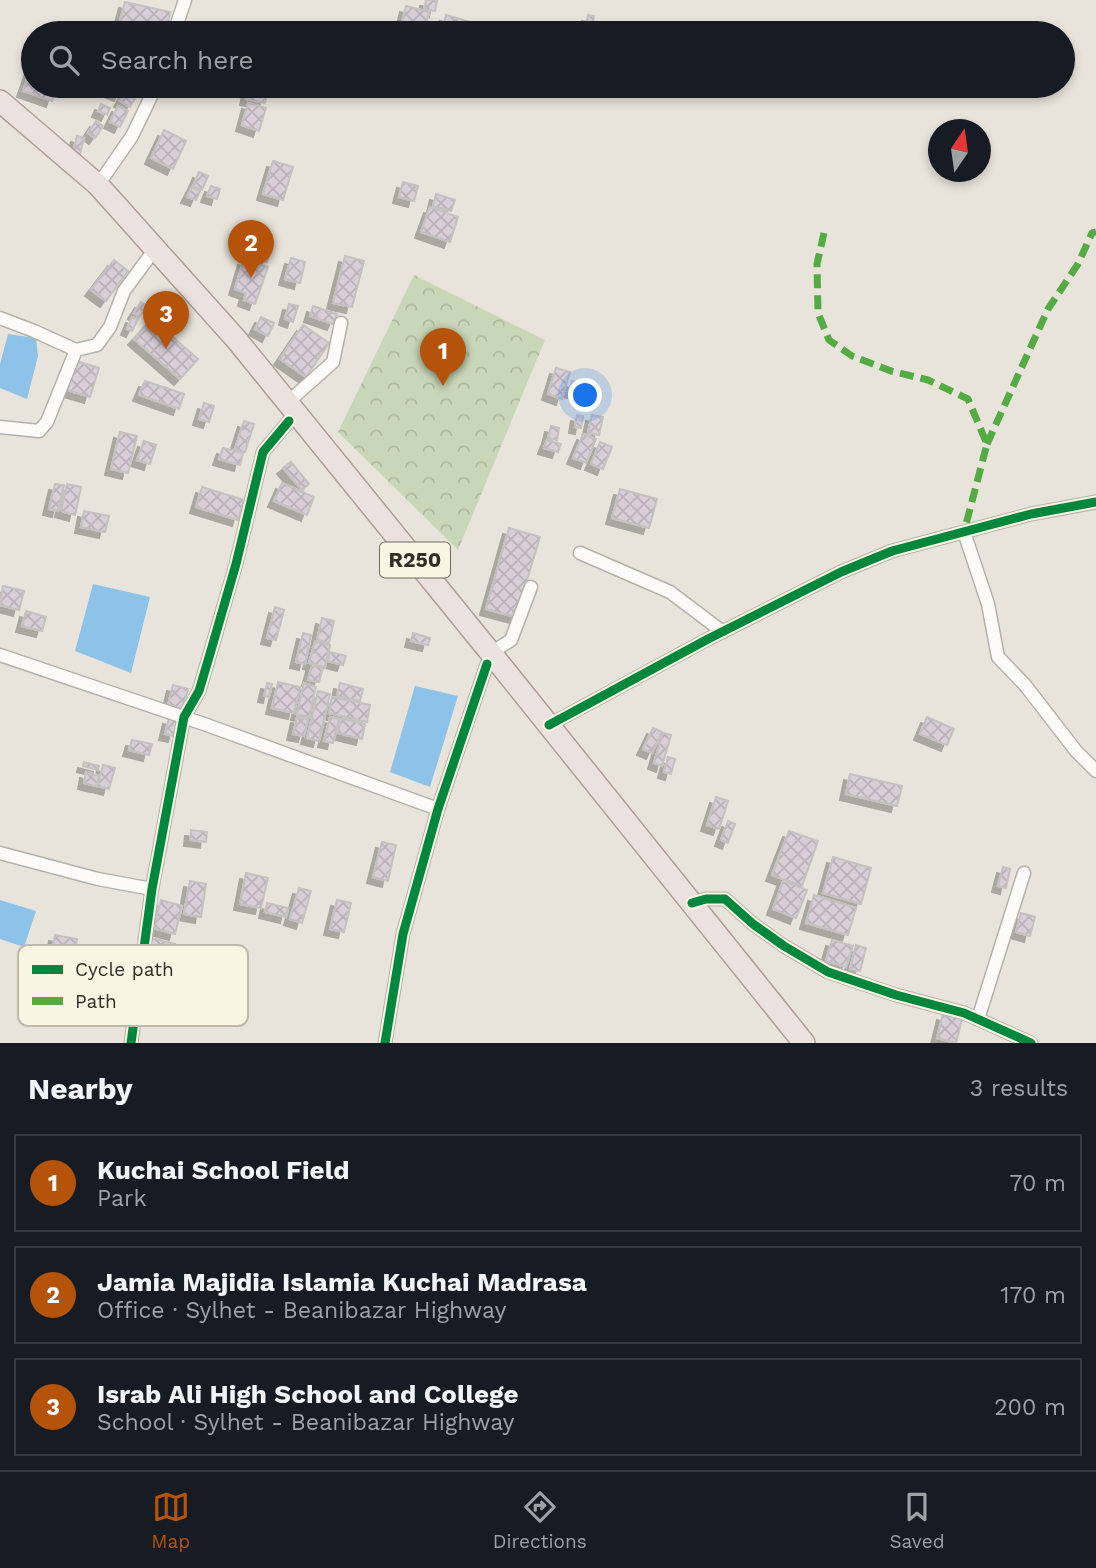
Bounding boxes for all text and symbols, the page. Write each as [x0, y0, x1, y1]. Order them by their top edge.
search box [21, 21, 1075, 98]
icon: search [45, 41, 83, 79]
text: Search here [101, 45, 253, 75]
north arrow [928, 119, 991, 182]
pin: 2 [228, 220, 274, 278]
pin: 3 [143, 291, 189, 349]
pin: 1 [420, 328, 466, 386]
your location [568, 378, 602, 412]
road number: R250 [380, 542, 450, 578]
legend [18, 945, 248, 1026]
text: Cycle path [75, 958, 174, 981]
text: Path [75, 990, 117, 1013]
text: Nearby [28, 1071, 133, 1106]
text: 3 results [970, 1075, 1068, 1102]
text: Kuchai School Field [97, 1155, 349, 1185]
text: 1 [48, 1170, 58, 1197]
text: 70 m [1009, 1170, 1066, 1197]
text: Park [97, 1185, 146, 1212]
text: Jamia Majidia Islamia Kuchai Madrasa [97, 1267, 587, 1297]
text: 2 [46, 1282, 60, 1309]
text: 170 m [1001, 1282, 1066, 1309]
text: Office · Sylhet - Beanibazar Highway [97, 1297, 506, 1324]
text: Israb Ali High School and College [97, 1379, 519, 1409]
text: 3 [46, 1394, 60, 1421]
text: 200 m [994, 1394, 1066, 1421]
text: School · Sylhet - Beanibazar Highway [97, 1409, 514, 1436]
tab: Map [151, 1488, 190, 1553]
tab: Directions [493, 1488, 587, 1553]
tab: Saved [889, 1488, 945, 1553]

